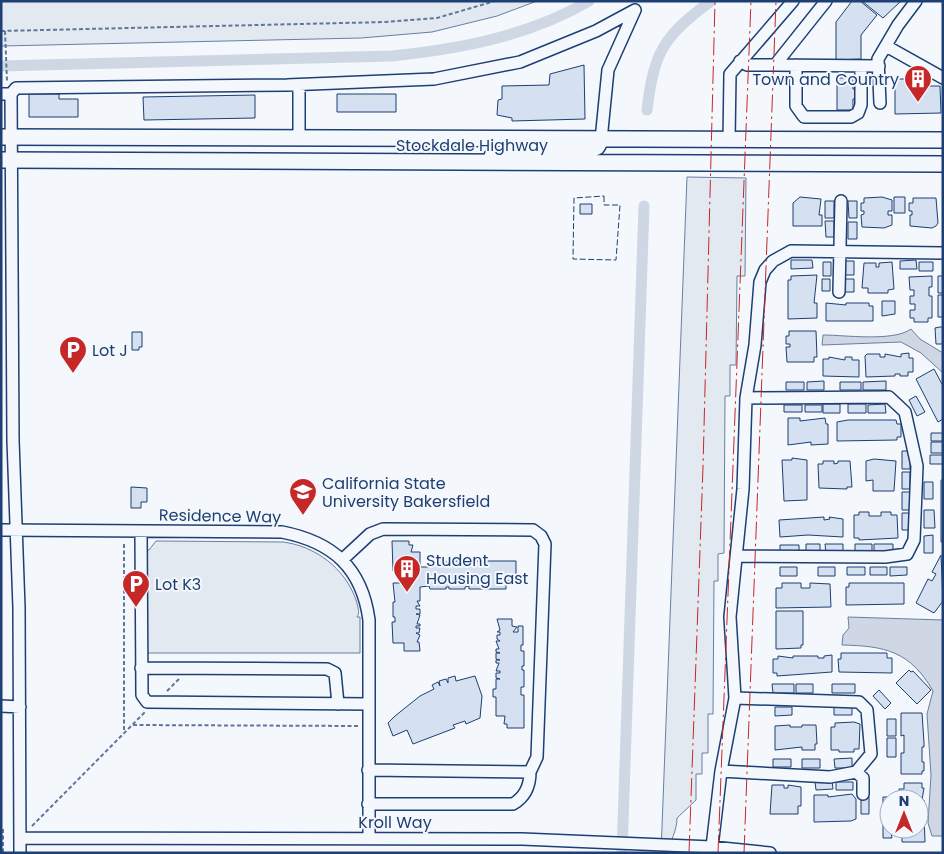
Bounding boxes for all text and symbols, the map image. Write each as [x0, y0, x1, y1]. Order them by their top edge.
building icon: Town and Country [903, 64, 933, 103]
place label: Town and Country [752, 68, 899, 91]
street label: Stockdale Highway [396, 134, 548, 157]
parking icon: Lot J [58, 335, 88, 374]
place label: Lot J [92, 339, 128, 362]
place label: California State University Bakersfield [322, 472, 490, 513]
school or university icon: California State University Bakersfield [288, 477, 318, 516]
street label: Residence Way [159, 503, 281, 529]
place label: Student Housing East [426, 549, 529, 590]
building icon: Student Housing East [392, 554, 422, 593]
parking icon: Lot K3 [121, 569, 151, 608]
place label: Lot K3 [155, 573, 201, 596]
north arrow [879, 789, 929, 839]
text: N [899, 791, 909, 811]
street label: Kroll Way [358, 811, 432, 834]

